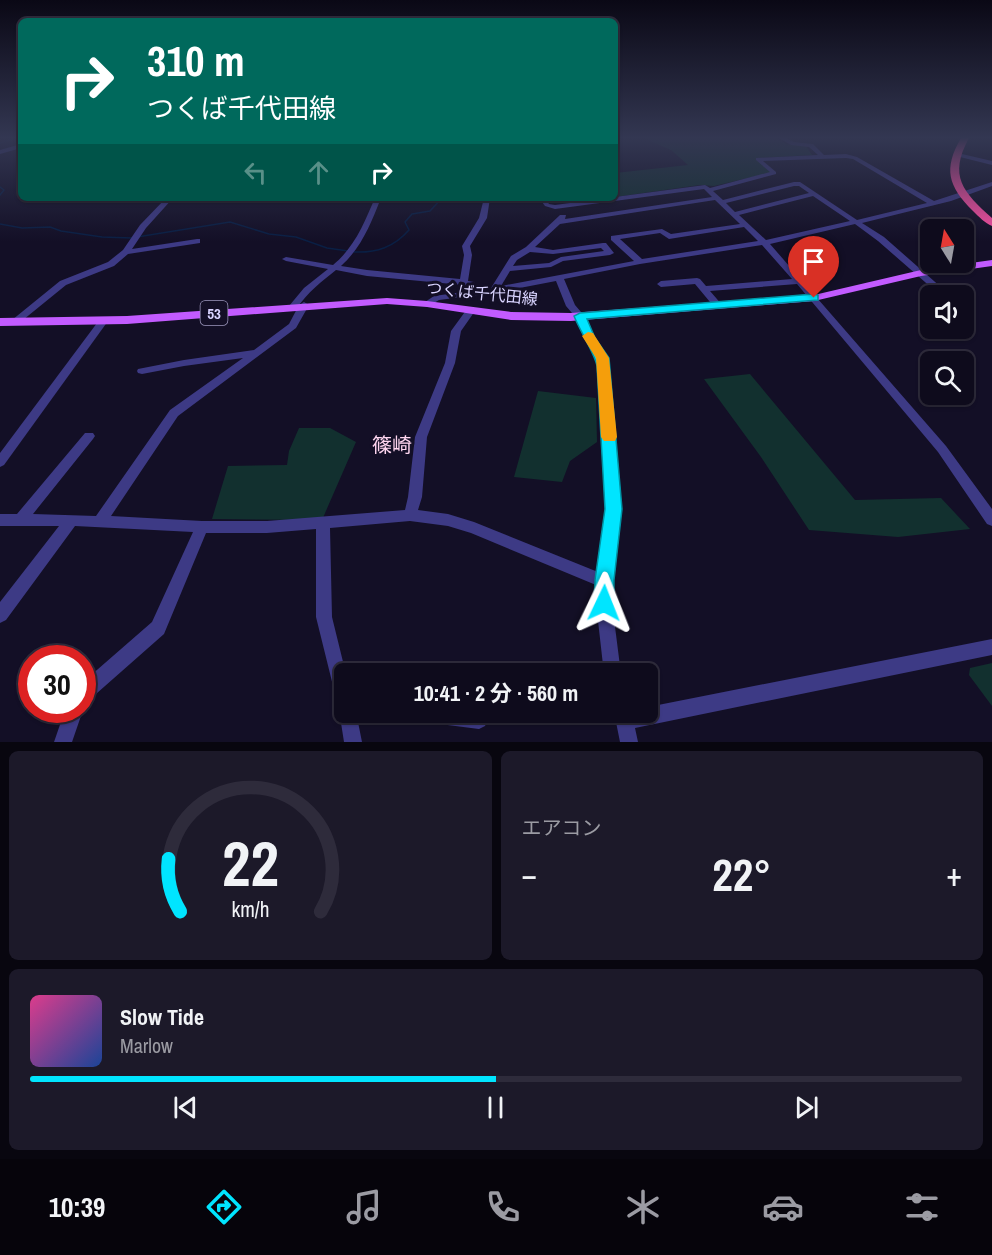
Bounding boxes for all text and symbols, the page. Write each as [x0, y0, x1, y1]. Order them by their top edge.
text: 310 m [147, 33, 245, 89]
icon: right [48, 42, 126, 120]
text: つくば千代田線 [147, 90, 336, 126]
icon: left [239, 156, 272, 189]
icon: ahead [302, 156, 335, 189]
icon: right [365, 156, 398, 189]
north arrow [920, 219, 974, 273]
map controls [920, 219, 974, 405]
pin [788, 236, 839, 298]
icon: arrive [797, 245, 830, 278]
street label: つくば千代田線 [425, 276, 539, 310]
button: sound [920, 285, 974, 339]
road number: 53 [200, 301, 228, 325]
button: search [920, 351, 974, 405]
district label: 篠崎 [372, 431, 412, 458]
position arrow [572, 571, 636, 635]
speed limit sign: 30 [18, 645, 96, 723]
text: 10:41 · 2 分 · 560 m [414, 678, 578, 708]
text: エアコン [522, 814, 602, 841]
text: 22 [222, 821, 279, 905]
text: 22° [712, 844, 771, 905]
text: − [522, 852, 537, 896]
text: + [946, 852, 962, 896]
text: km/h [231, 896, 269, 925]
text: Slow Tide [120, 1002, 204, 1032]
text: Marlow [120, 1032, 173, 1059]
icon: previous [169, 1091, 202, 1124]
icon: pause [479, 1091, 512, 1124]
icon: next [790, 1091, 823, 1124]
icon: directions [203, 1186, 245, 1228]
icon: music [343, 1186, 385, 1228]
icon: phone [482, 1186, 524, 1228]
icon: climate [622, 1186, 664, 1228]
icon: car [762, 1186, 804, 1228]
icon: filters [901, 1186, 943, 1228]
text: 10:39 [49, 1189, 105, 1225]

